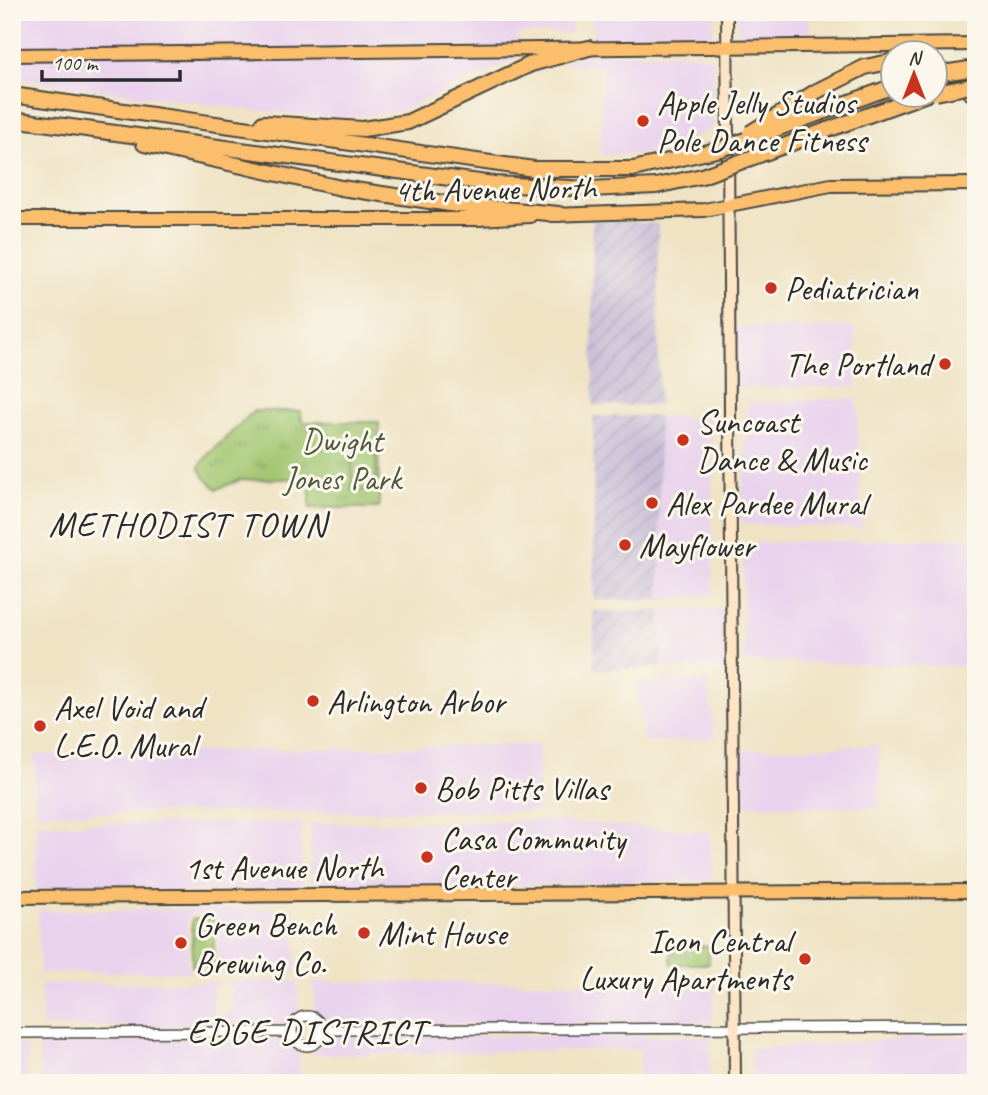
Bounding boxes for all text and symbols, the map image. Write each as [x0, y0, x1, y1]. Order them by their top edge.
scale bar [42, 38, 180, 82]
north arrow [880, 38, 950, 108]
text: N [908, 46, 923, 70]
text: 100 m [52, 50, 99, 76]
place label: Apple Jelly Studios Pole Dance Fitness [657, 82, 869, 162]
marker: Apple Jelly Studios Pole Dance Fitness [635, 113, 651, 129]
street label: 4th Avenue North [394, 166, 598, 212]
place label: Pediatrician [785, 268, 918, 310]
marker: Pediatrician [763, 280, 779, 296]
place label: The Portland [785, 344, 936, 386]
marker: The Portland [937, 356, 953, 372]
place label: Suncoast Dance & Music [697, 401, 868, 481]
park label: Dwight Jones Park [281, 420, 404, 500]
marker: Suncoast Dance & Music [675, 432, 691, 448]
place label: Alex Pardee Mural [666, 483, 872, 525]
marker: Alex Pardee Mural [644, 495, 660, 511]
district label: METHODIST TOWN [49, 502, 330, 547]
place label: Mayflower [639, 525, 757, 567]
marker: Mayflower [617, 537, 633, 553]
place label: Arlington Arbor [327, 681, 508, 723]
place label: Axel Void and L.E.O. Mural [54, 687, 208, 767]
marker: Arlington Arbor [305, 693, 321, 709]
marker: Axel Void and L.E.O. Mural [32, 718, 48, 734]
place label: Bob Pitts Villas [435, 768, 611, 810]
marker: Bob Pitts Villas [413, 780, 429, 796]
place label: Casa Community Center [441, 818, 628, 898]
street label: 1st Avenue North [185, 847, 385, 889]
marker: Casa Community Center [419, 849, 435, 865]
place label: Green Bench Brewing Co. [195, 904, 338, 984]
place label: Mint House [378, 913, 509, 955]
place label: Icon Central Luxury Apartments [579, 920, 796, 1000]
marker: Mint House [356, 925, 372, 941]
marker: Green Bench Brewing Co. [173, 935, 189, 951]
marker: Icon Central Luxury Apartments [797, 951, 813, 967]
district label: EDGE DISTRICT [187, 1009, 432, 1054]

